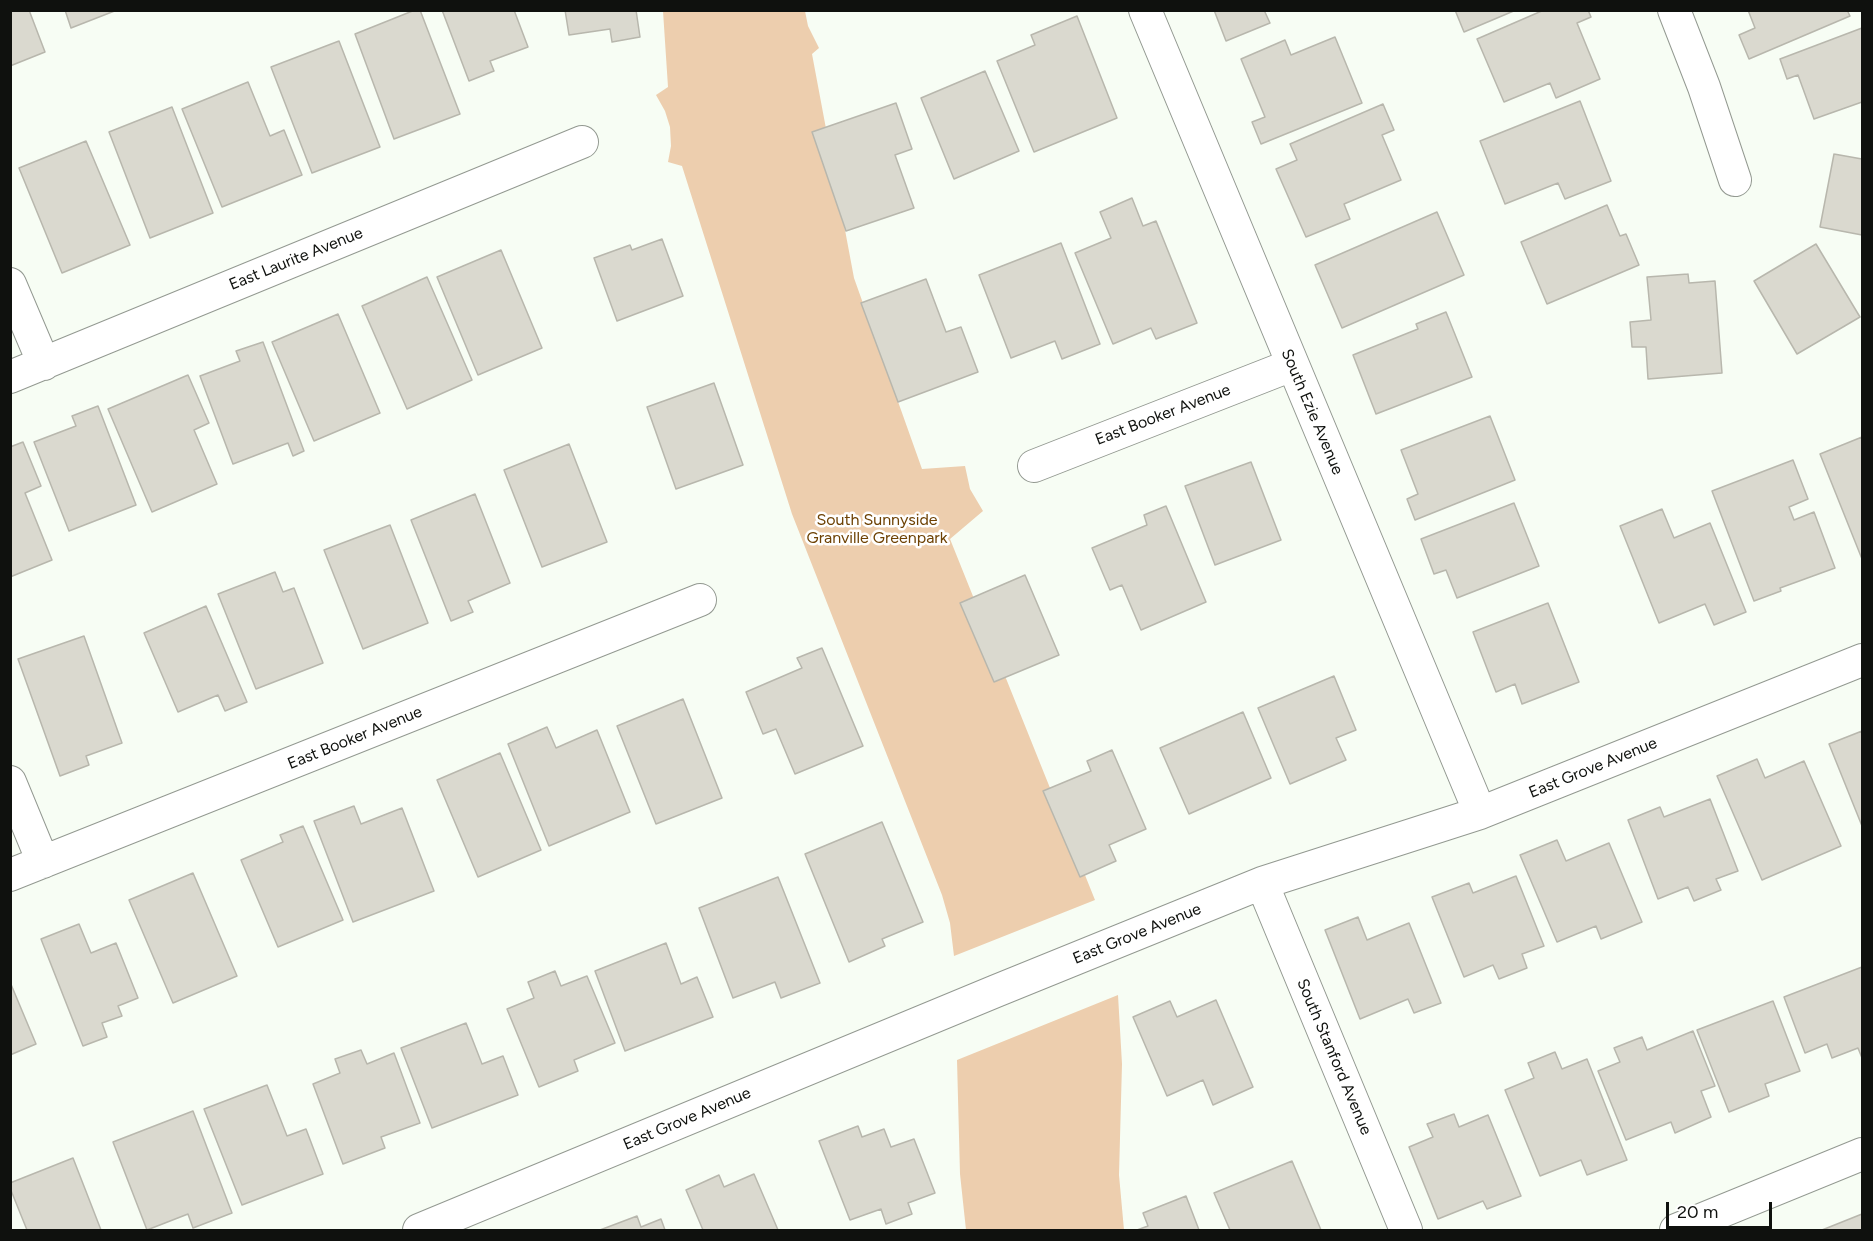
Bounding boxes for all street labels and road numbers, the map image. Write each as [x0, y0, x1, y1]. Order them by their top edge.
street label: East Laurite Avenue [226, 223, 366, 295]
street label: South Ezie Avenue [1277, 346, 1347, 478]
street label: East Booker Avenue [1093, 380, 1233, 450]
street label: East Booker Avenue [285, 702, 425, 774]
street label: East Grove Avenue [1526, 734, 1660, 802]
street label: East Grove Avenue [1070, 900, 1204, 968]
street label: South Stanford Avenue [1292, 976, 1376, 1138]
street label: East Grove Avenue [620, 1083, 754, 1155]

